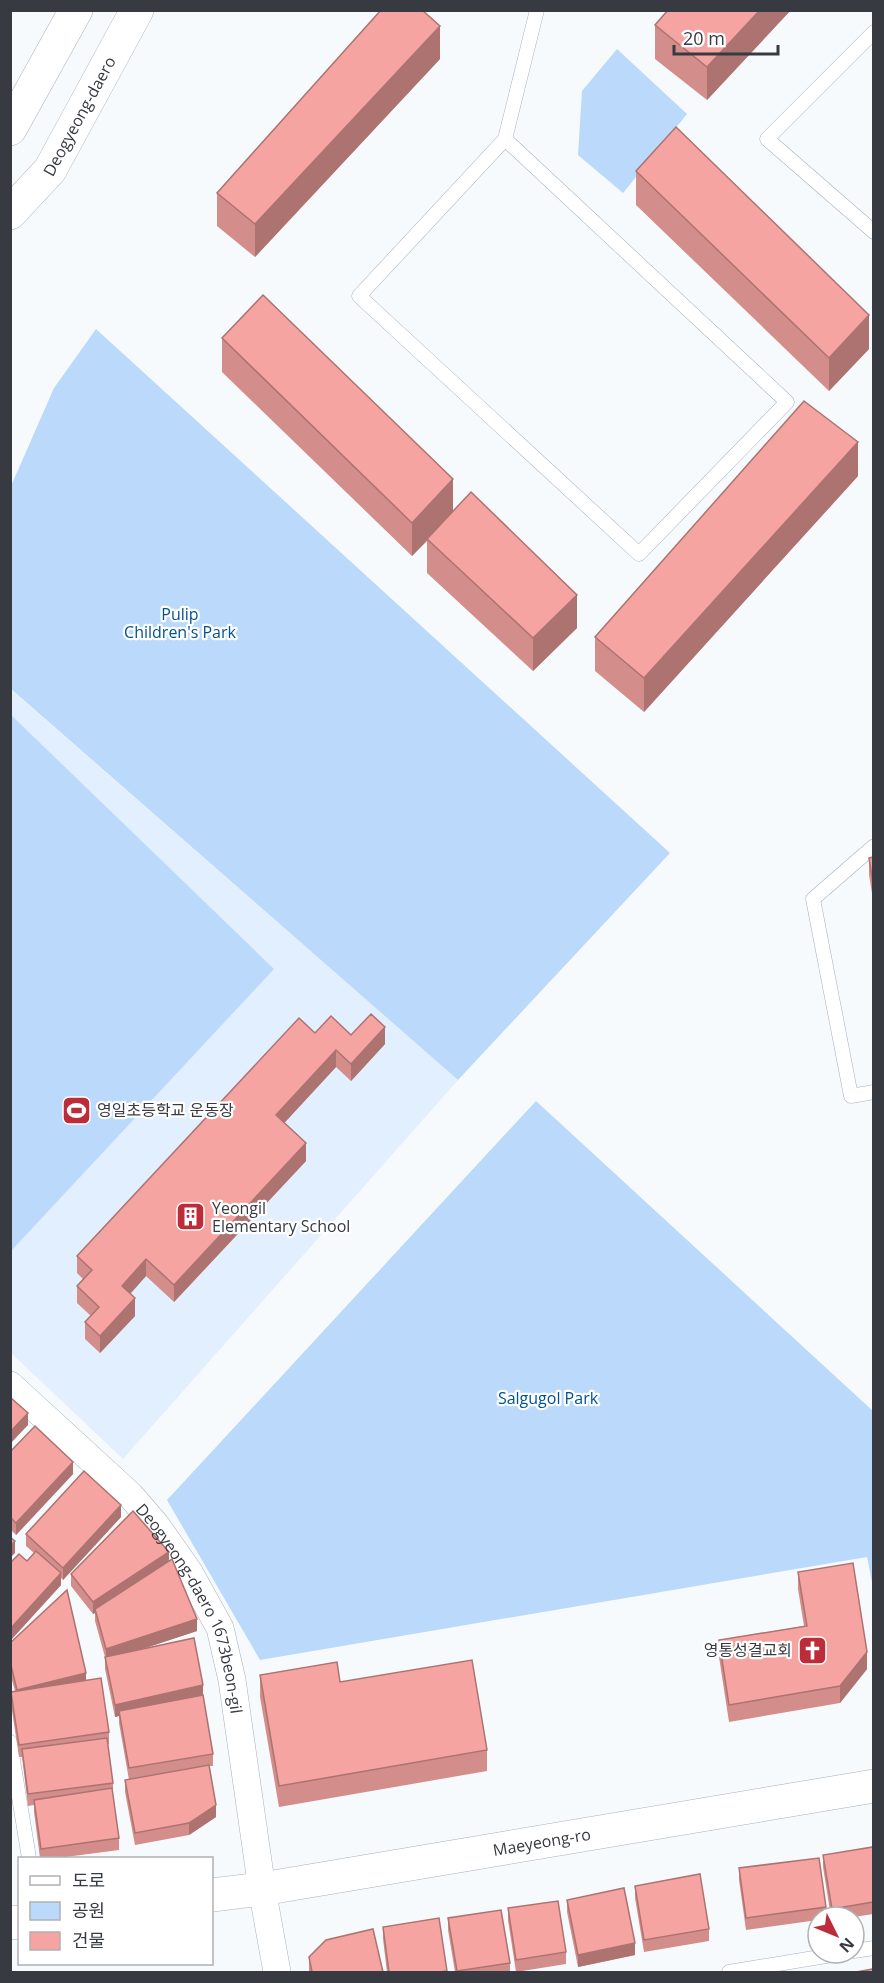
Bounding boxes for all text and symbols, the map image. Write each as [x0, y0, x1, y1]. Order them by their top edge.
scale bar [674, 18, 778, 56]
text: 20 m [683, 26, 725, 50]
street label: Deogyeong-daero [38, 52, 121, 180]
park label: Pulip Children's Park [124, 603, 237, 643]
sports icon: 영일초등학교 운동장 [60, 1094, 92, 1126]
place label: 영일초등학교 운동장 [97, 1099, 234, 1121]
place label: Yeongil Elementary School [212, 1197, 350, 1237]
building icon: Yeongil Elementary School [175, 1201, 207, 1233]
park label: Salgugol Park [498, 1387, 599, 1409]
street label: Deogyeong-daero 1673beon-gil [131, 1499, 248, 1715]
church icon: 영통성결교회 [797, 1634, 829, 1666]
place label: 영통성결교회 [704, 1639, 792, 1661]
street label: Maeyeong-ro [491, 1823, 592, 1861]
legend [18, 1857, 213, 1965]
text: 도로 [72, 1868, 105, 1892]
text: 공원 [72, 1898, 105, 1922]
north arrow [806, 1905, 866, 1965]
text: 건물 [72, 1928, 105, 1952]
text: N [834, 1933, 859, 1957]

